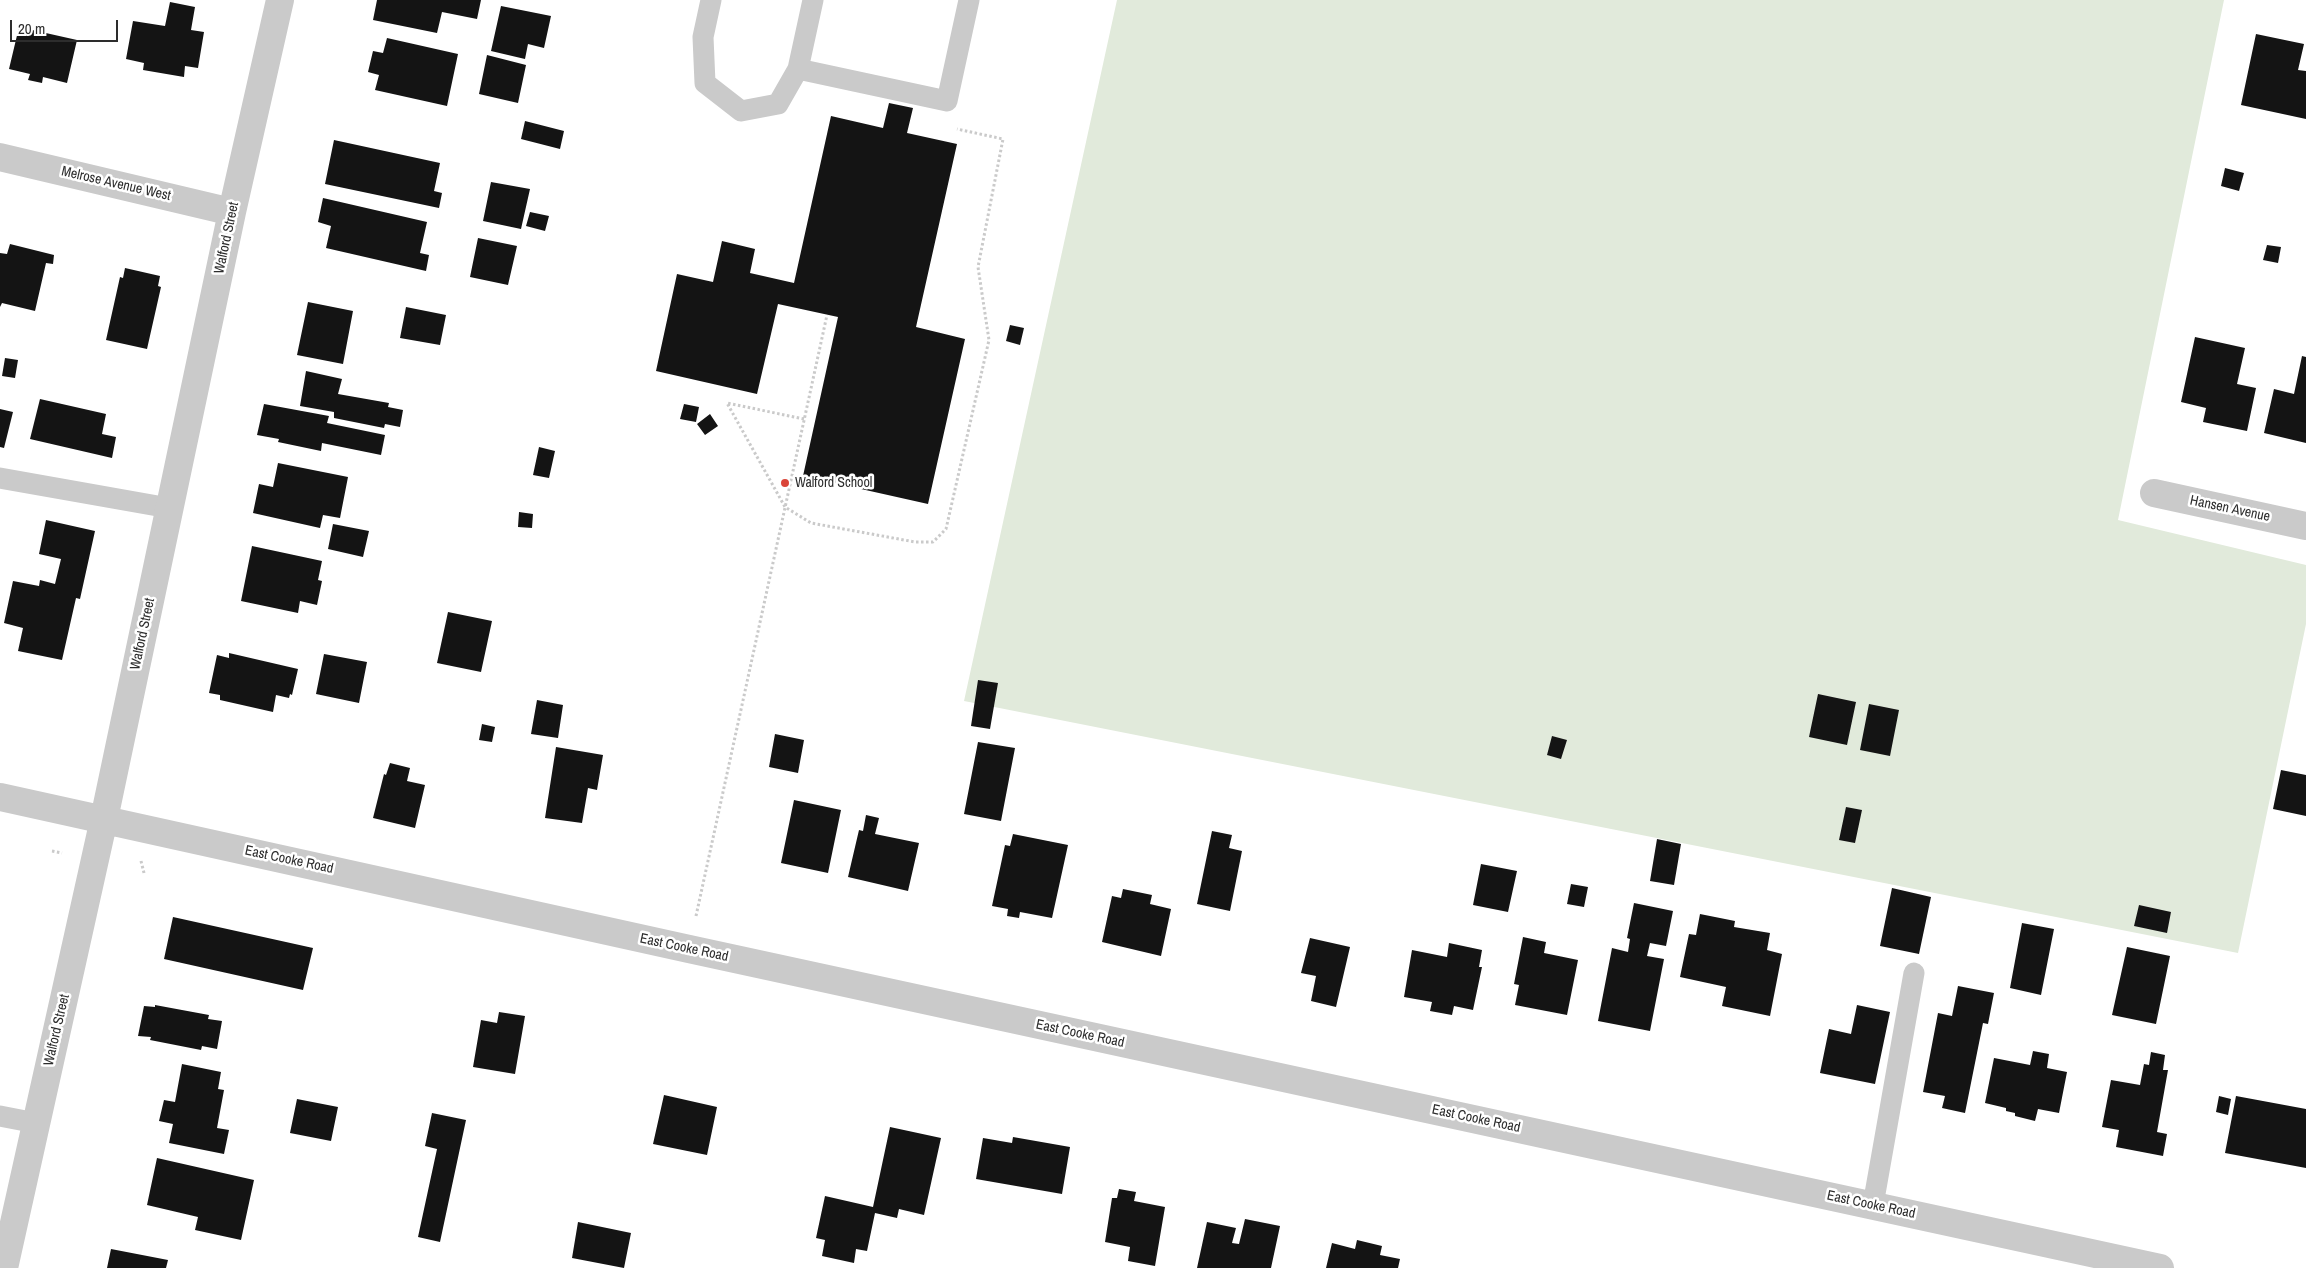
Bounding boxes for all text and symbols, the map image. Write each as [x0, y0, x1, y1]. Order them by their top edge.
scale bar [12, 10, 120, 42]
text: 20 m [18, 18, 45, 39]
street label: Melrose Avenue West [60, 163, 172, 205]
street label: Walford Street [211, 201, 243, 275]
place label: Walford School [795, 475, 872, 491]
marker: Walford School [779, 477, 791, 489]
street label: Hansen Avenue [2188, 492, 2272, 526]
street label: Walford Street [127, 597, 159, 671]
street label: East Cooke Road [243, 842, 335, 878]
street label: East Cooke Road [638, 930, 730, 966]
street label: Walford Street [41, 993, 73, 1067]
street label: East Cooke Road [1034, 1016, 1126, 1052]
street label: East Cooke Road [1430, 1101, 1522, 1137]
street label: East Cooke Road [1825, 1187, 1917, 1223]

